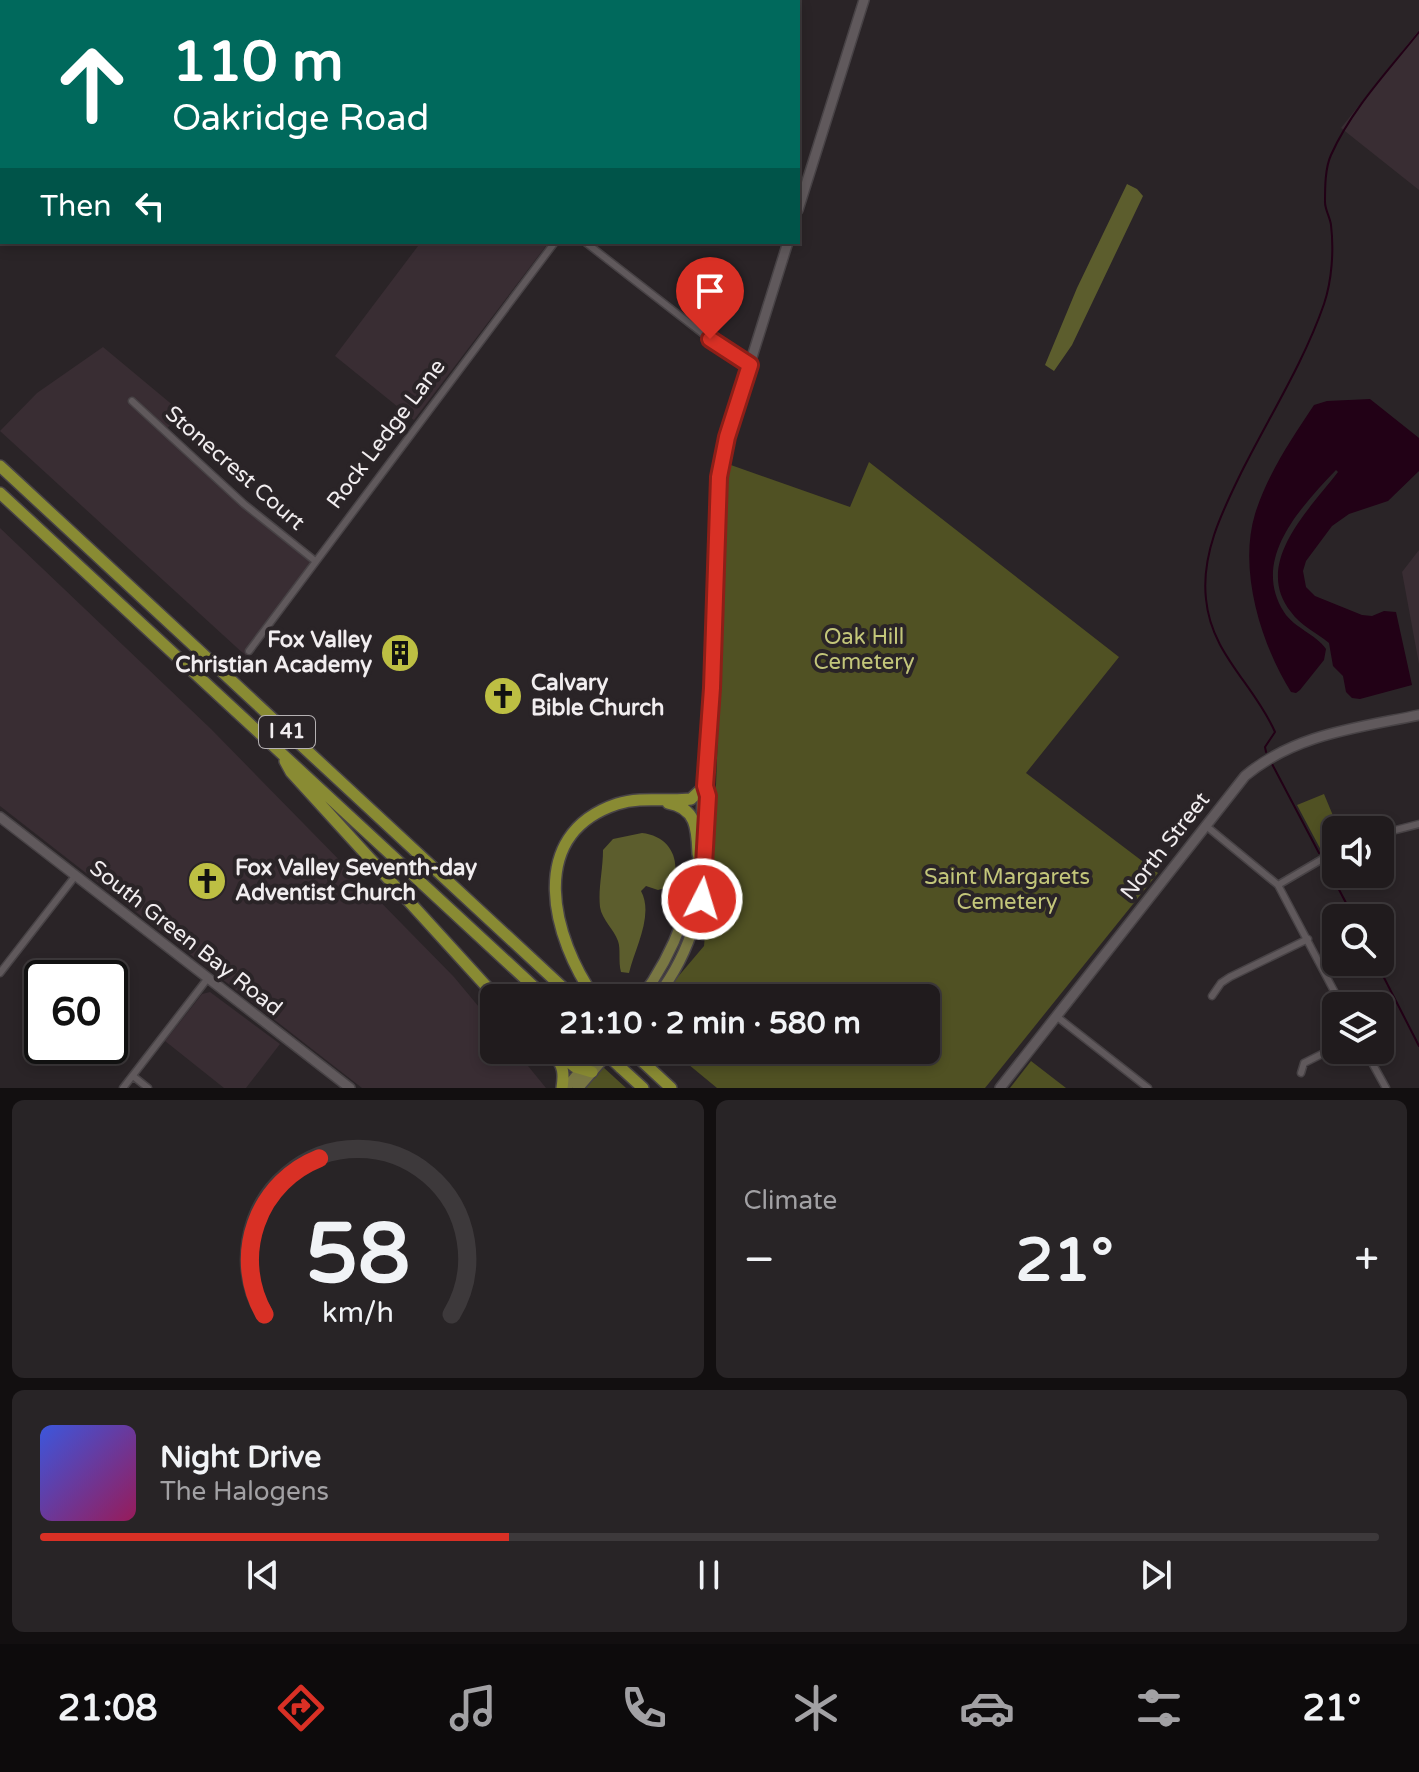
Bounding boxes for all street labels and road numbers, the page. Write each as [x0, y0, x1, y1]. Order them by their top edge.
street label: Rock Ledge Lane [321, 354, 451, 514]
street label: Stonecrest Court [160, 400, 310, 536]
road number: I 41 [259, 716, 315, 748]
street label: North Street [1115, 787, 1215, 905]
street label: South Green Bay Road [85, 855, 287, 1021]

